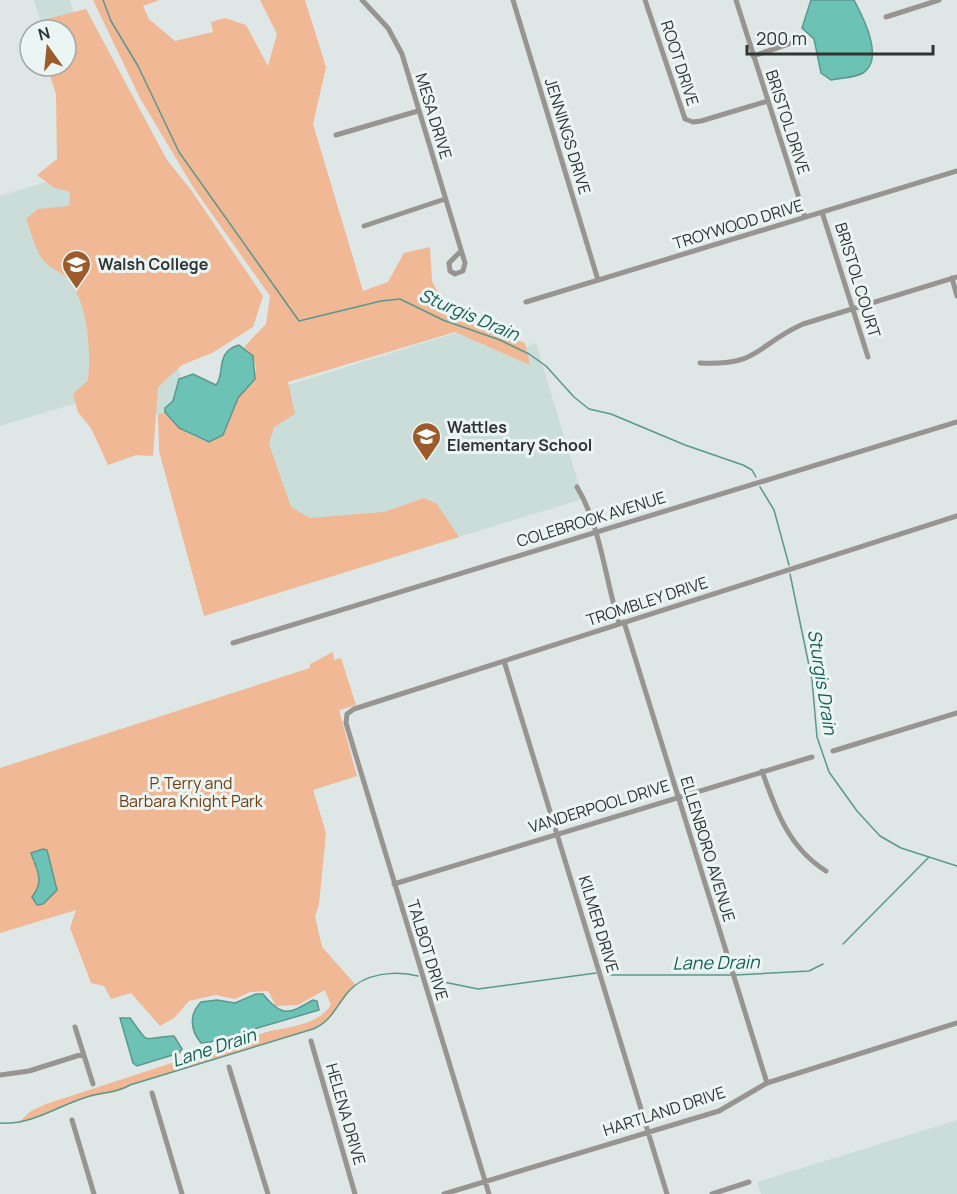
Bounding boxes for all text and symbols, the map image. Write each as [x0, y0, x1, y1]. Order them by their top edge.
north arrow [18, 18, 78, 78]
street label: ROOT DRIVE [656, 18, 704, 108]
scale bar [747, 18, 933, 56]
text: N [36, 21, 53, 46]
text: 200 m [756, 26, 807, 50]
street label: BRISTOL DRIVE [761, 67, 815, 177]
street label: MESA DRIVE [411, 70, 457, 162]
street label: JENNINGS DRIVE [540, 75, 596, 197]
street label: TROYWOOD DRIVE [670, 194, 806, 254]
street label: BRISTOL COURT [830, 220, 886, 341]
school or university icon: Walsh College [61, 248, 93, 290]
place label: Walsh College [98, 253, 209, 275]
water label: Sturgis Drain [416, 282, 524, 346]
place label: Wattles Elementary School [447, 416, 592, 456]
school or university icon: Wattles Elementary School [410, 420, 442, 462]
street label: COLEBROOK AVENUE [514, 486, 668, 552]
street label: TROMBLEY DRIVE [583, 571, 711, 631]
water label: Sturgis Drain [803, 628, 843, 737]
park label: P. Terry and Barbara Knight Park [119, 772, 264, 812]
street label: VANDERPOOL DRIVE [526, 774, 672, 838]
street label: ELLENBORO AVENUE [675, 774, 741, 924]
street label: KILMER DRIVE [574, 873, 624, 975]
street label: TALBOT DRIVE [402, 897, 454, 1003]
water label: Lane Drain [672, 949, 761, 975]
water label: Lane Drain [169, 1022, 260, 1072]
street label: HELENA DRIVE [321, 1061, 371, 1167]
street label: HARTLAND DRIVE [600, 1081, 728, 1141]

